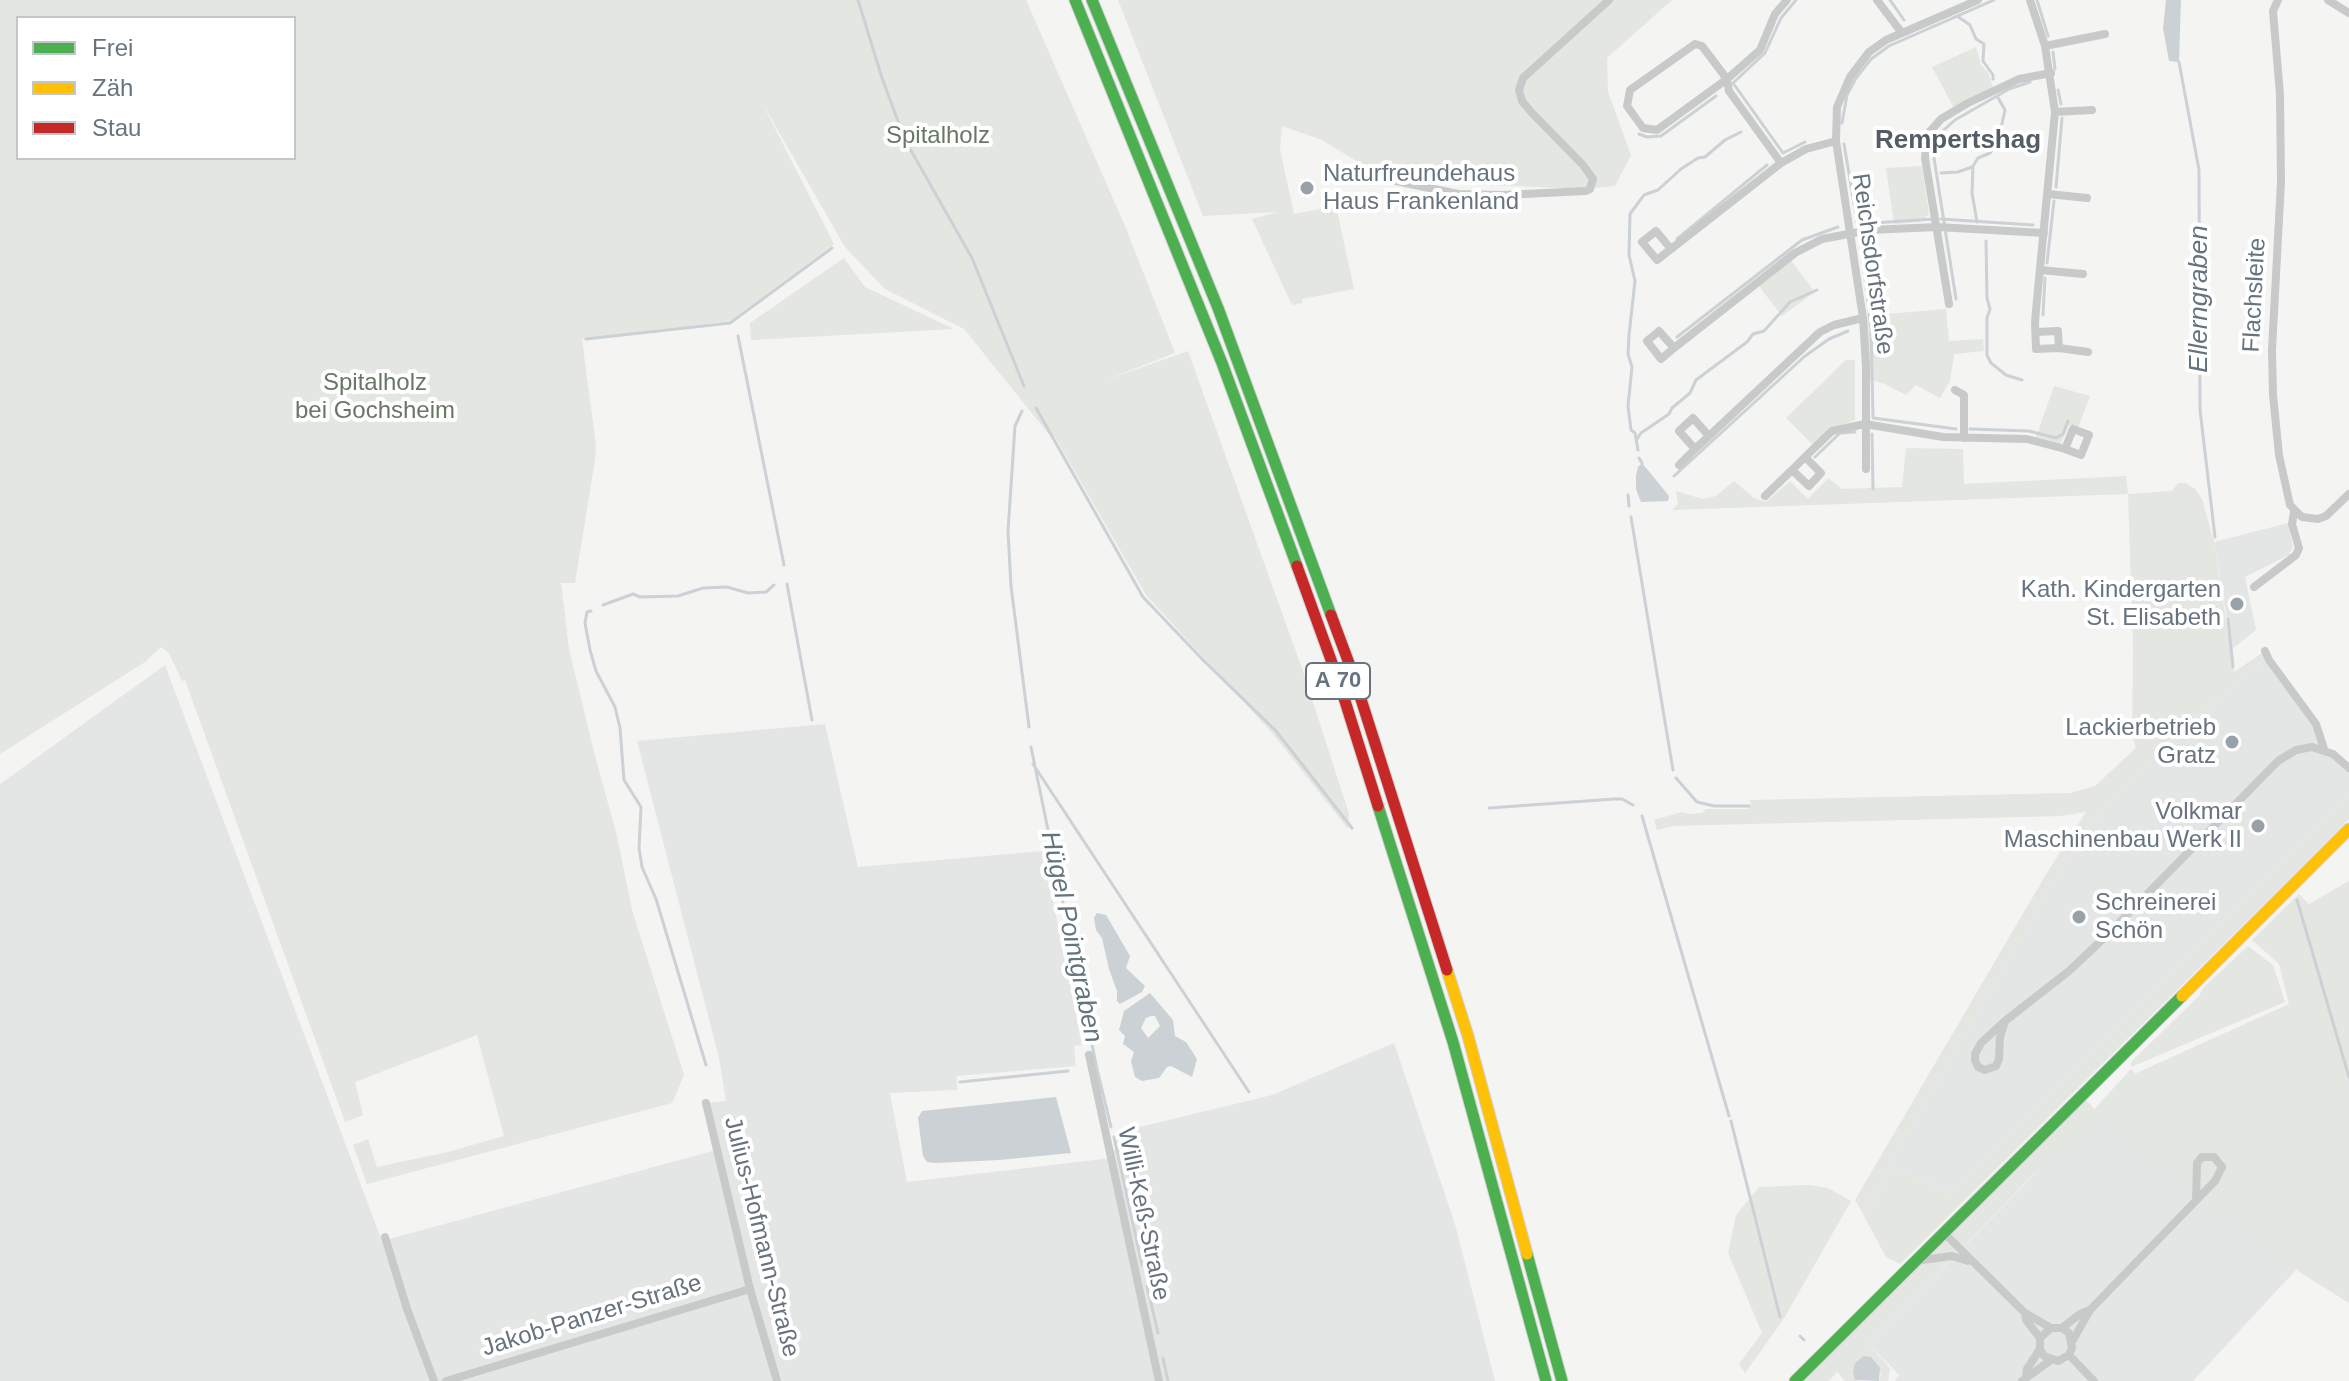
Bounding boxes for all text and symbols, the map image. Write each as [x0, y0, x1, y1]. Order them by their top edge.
legend [16, 16, 296, 160]
text: Frei [92, 34, 133, 61]
text: Zäh [92, 74, 133, 101]
text: Stau [92, 114, 141, 141]
park label: Spitalholz [886, 122, 990, 150]
district label: Rempertshag [1875, 125, 2041, 157]
place label: Naturfreundehaus Haus Frankenland [1323, 160, 1519, 216]
street label: Reichsdorfstraße [1845, 172, 1899, 356]
marker: Naturfreundehaus Haus Frankenland [1298, 179, 1316, 197]
water label: Ellerngraben [2184, 225, 2216, 373]
street label: Flachsleite [2238, 237, 2272, 353]
park label: Spitalholz bei Gochsheim [295, 369, 455, 425]
place label: Kath. Kindergarten St. Elisabeth [2021, 576, 2221, 632]
marker: Kath. Kindergarten St. Elisabeth [2228, 595, 2246, 613]
road number: A 70 [1306, 663, 1370, 699]
place label: Lackierbetrieb Gratz [2065, 714, 2216, 770]
marker: Lackierbetrieb Gratz [2223, 733, 2241, 751]
place label: Volkmar Maschinenbau Werk II [2004, 798, 2242, 854]
marker: Volkmar Maschinenbau Werk II [2249, 817, 2267, 835]
water label: Hügel Pointgraben [1033, 828, 1109, 1046]
place label: Schreinerei Schön [2095, 889, 2216, 945]
marker: Schreinerei Schön [2070, 908, 2088, 926]
street label: Julius-Hofmann-Straße [717, 1114, 805, 1360]
street label: Willi-Keß-Straße [1111, 1125, 1175, 1303]
street label: Jakob-Panzer-Straße [479, 1269, 705, 1363]

